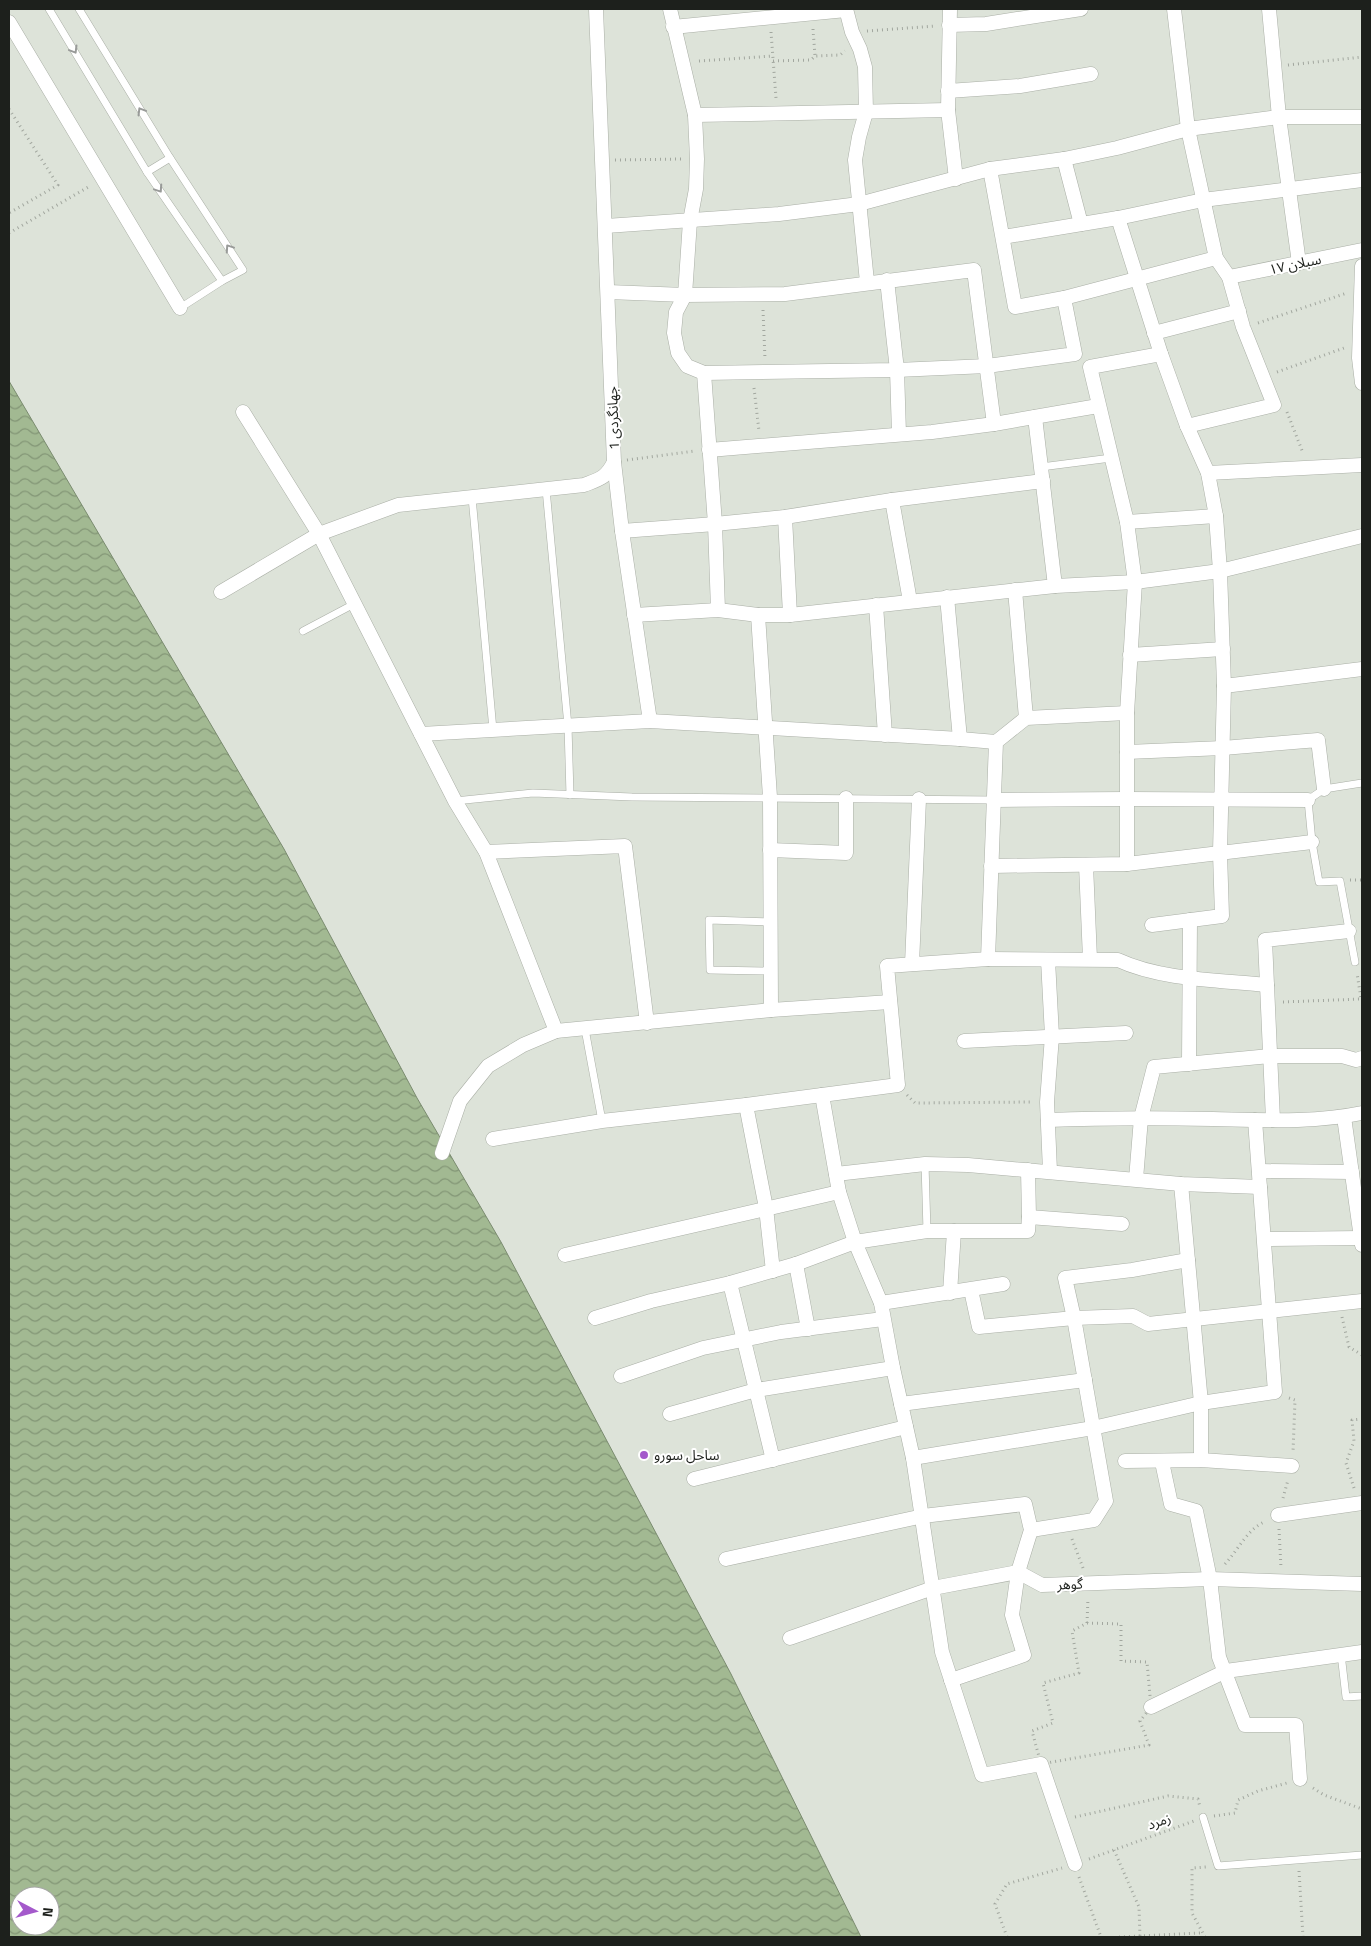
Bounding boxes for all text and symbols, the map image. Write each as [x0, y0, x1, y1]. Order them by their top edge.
one-way arrow [67, 45, 77, 54]
one-way arrow [138, 107, 148, 116]
one-way arrow [153, 183, 162, 193]
one-way arrow [225, 244, 235, 253]
street label: سبلان ۱۷ [1267, 248, 1323, 279]
street label: جهانگردی 1 [601, 386, 624, 450]
place label: ساحل سورو [654, 1444, 720, 1465]
marker: ساحل سورو [638, 1449, 650, 1461]
street label: گوهر [1056, 1573, 1084, 1594]
street label: زمرد [1144, 1807, 1174, 1834]
north arrow [10, 1886, 60, 1936]
text: N [37, 1906, 59, 1918]

